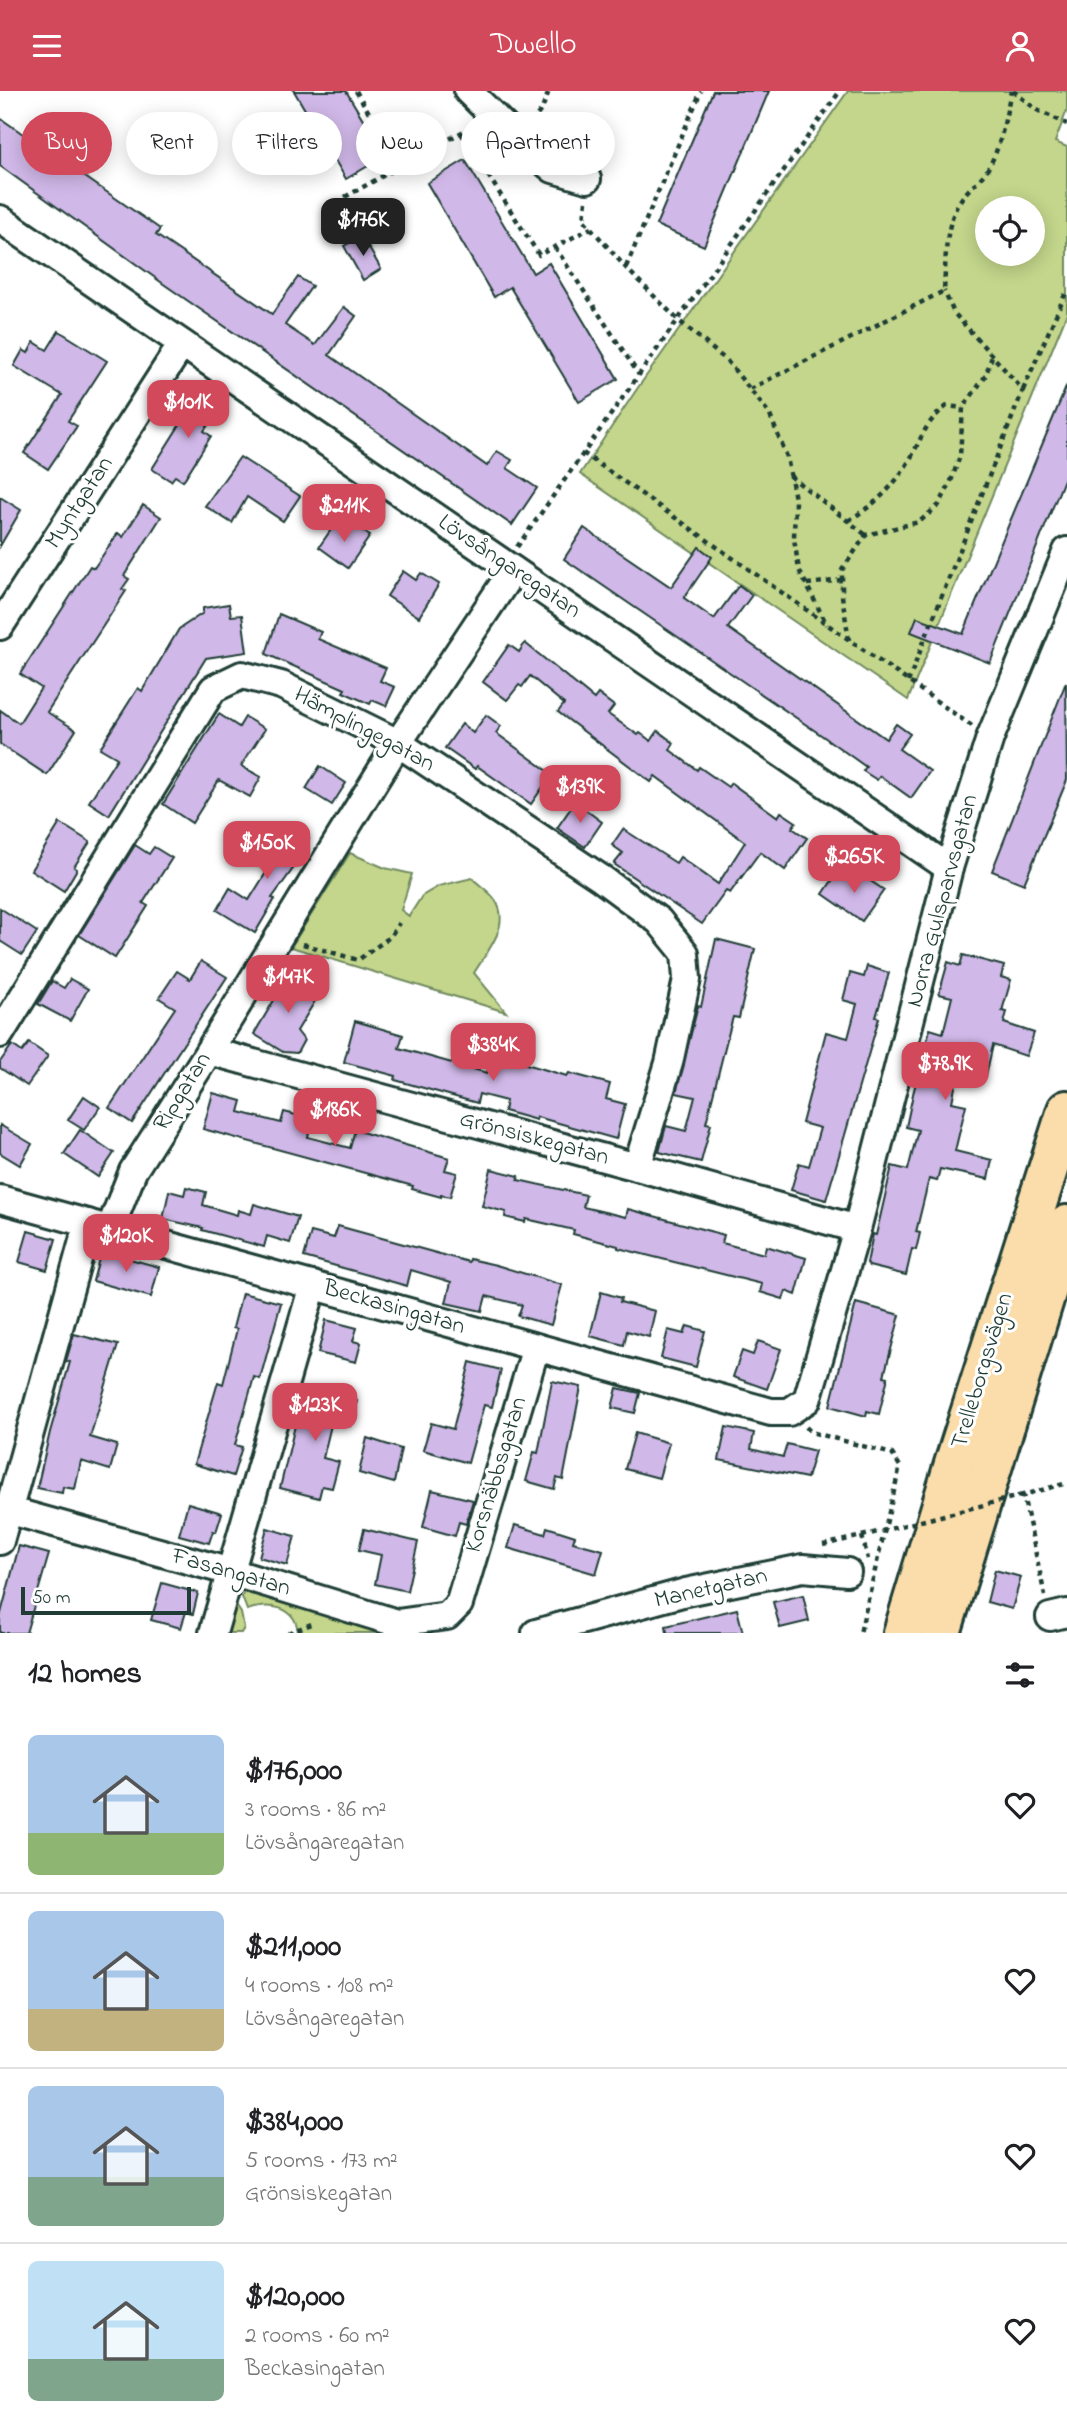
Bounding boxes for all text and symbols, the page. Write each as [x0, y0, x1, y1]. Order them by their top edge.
text: Dwello [490, 22, 577, 69]
icon: menu [28, 27, 66, 65]
icon: person [1001, 27, 1039, 65]
chip: Buy [21, 112, 112, 175]
chip: Rent [126, 112, 218, 175]
chip: Filters [232, 112, 342, 175]
chip: New [356, 112, 447, 175]
chip: Apartment [461, 112, 615, 175]
map controls [975, 196, 1045, 266]
button: locate [975, 196, 1045, 266]
pin: $176K [314, 199, 412, 258]
text: $176K [337, 204, 389, 237]
pin: $101K [139, 381, 237, 440]
text: $101K [163, 386, 213, 419]
street label: Myntgatan [37, 450, 124, 557]
pin: $211K [295, 484, 393, 544]
text: $211K [318, 490, 370, 523]
street label: Lövsångaregatan [430, 506, 588, 628]
street label: Hämplingegatan [287, 678, 441, 782]
pin: $139K [531, 765, 629, 825]
text: $139K [556, 771, 604, 804]
street label: Norra Gulsparvsgatan [898, 791, 988, 1011]
pin: $150K [218, 821, 316, 881]
text: $150K [239, 827, 295, 860]
pin: $265K [805, 835, 903, 895]
text: $265K [824, 841, 884, 874]
pin: $147K [239, 955, 337, 1015]
text: $147K [262, 961, 314, 994]
pin: $384K [444, 1023, 542, 1083]
text: $384K [467, 1029, 519, 1062]
pin: $78.9K [888, 1042, 1002, 1102]
street label: Ripgatan [145, 1046, 221, 1138]
text: $78.9K [918, 1048, 972, 1081]
pin: $186K [286, 1089, 384, 1148]
text: $186K [309, 1094, 361, 1127]
street label: Grönsiskegatan [455, 1102, 613, 1176]
pin: $120K [77, 1215, 175, 1274]
text: $120K [99, 1220, 153, 1253]
street label: Beckasingatan [318, 1271, 469, 1345]
street label: Trelleborgsvägen [943, 1289, 1023, 1453]
pin: $123K [266, 1383, 364, 1443]
text: $123K [288, 1389, 342, 1422]
street label: Korsnäbbsgatan [457, 1393, 537, 1557]
street label: Fasangatan [167, 1539, 295, 1607]
street label: Manetgatan [651, 1559, 771, 1619]
scale bar [21, 1584, 191, 1616]
text: 50 m [32, 1585, 71, 1612]
text: 12 homes [28, 1653, 142, 1697]
icon: filters [1001, 1656, 1039, 1694]
text: $176,000 [245, 1750, 342, 1794]
icon: home [84, 1763, 168, 1847]
icon: heart [1001, 1786, 1039, 1824]
text: 3 rooms · 86 m² [245, 1794, 386, 1827]
text: Lövsångaregatan [245, 1827, 404, 1860]
text: $211,000 [245, 1926, 341, 1970]
icon: home [84, 1939, 168, 2023]
icon: heart [1001, 1962, 1039, 2000]
text: 4 rooms · 108 m² [245, 1970, 394, 2003]
text: Lövsångaregatan [245, 2003, 404, 2036]
text: $384,000 [245, 2101, 343, 2145]
icon: home [84, 2114, 168, 2198]
icon: heart [1001, 2137, 1039, 2175]
text: 5 rooms · 173 m² [245, 2145, 398, 2178]
text: Grönsiskegatan [245, 2178, 392, 2211]
text: $120,000 [245, 2276, 345, 2320]
icon: home [84, 2289, 168, 2373]
icon: heart [1001, 2312, 1039, 2350]
text: 2 rooms · 60 m² [245, 2320, 390, 2353]
text: Beckasingatan [245, 2353, 385, 2386]

